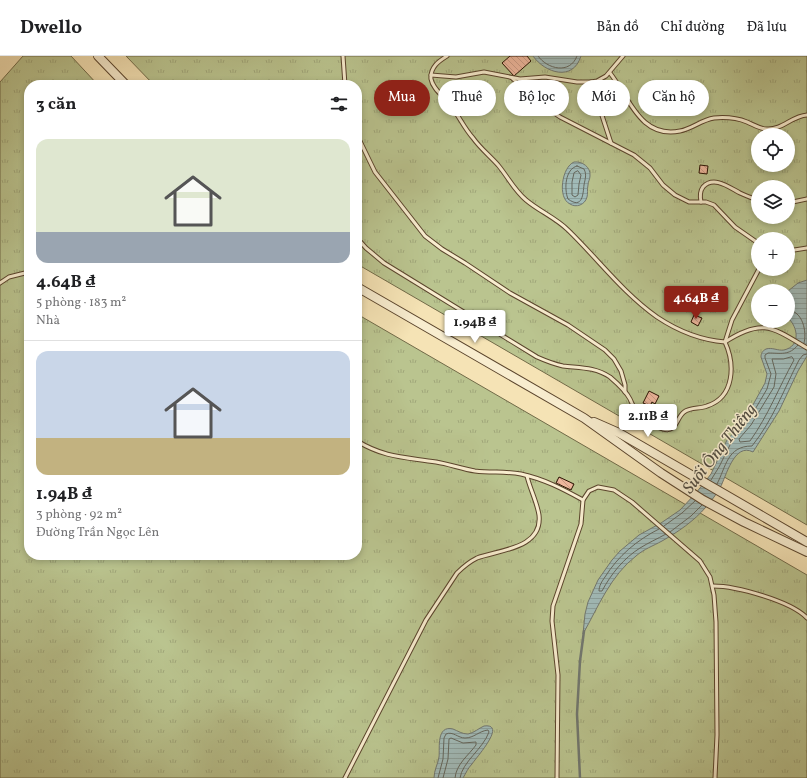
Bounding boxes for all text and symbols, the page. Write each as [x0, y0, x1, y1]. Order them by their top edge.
text: Dwello [20, 15, 82, 41]
text: Bản đồ [597, 18, 639, 37]
text: Chỉ đường [661, 18, 725, 37]
text: Đã lưu [747, 18, 787, 37]
chip: Mua [374, 80, 430, 116]
chip: Thuê [438, 80, 496, 116]
chip: Bộ lọc [504, 80, 569, 116]
chip: Mới [577, 80, 630, 116]
chip: Căn hộ [638, 80, 709, 116]
text: 3 căn [36, 93, 76, 116]
icon: filters [328, 93, 350, 115]
map controls [751, 128, 795, 328]
button: locate [751, 128, 795, 172]
icon: home [157, 165, 229, 237]
button: layers [751, 180, 795, 224]
button: + [751, 232, 795, 276]
text: 4.64B ₫ [36, 271, 96, 294]
button: − [751, 284, 795, 328]
pin: 4.64B ₫ [659, 286, 733, 320]
text: 4.64B ₫ [673, 290, 719, 308]
text: 5 phòng · 183 m² [36, 294, 126, 312]
pin: 1.94B ₫ [438, 310, 512, 344]
text: Nhà [36, 312, 60, 330]
text: 1.94B ₫ [454, 314, 496, 332]
icon: home [157, 377, 229, 449]
water label: Suối Ông Thiềng [678, 399, 763, 499]
pin: 2.11B ₫ [611, 404, 685, 438]
text: 2.11B ₫ [628, 408, 668, 426]
text: 1.94B ₫ [36, 483, 92, 506]
text: 3 phòng · 92 m² [36, 506, 122, 524]
text: Đường Trần Ngọc Lên [36, 524, 159, 542]

